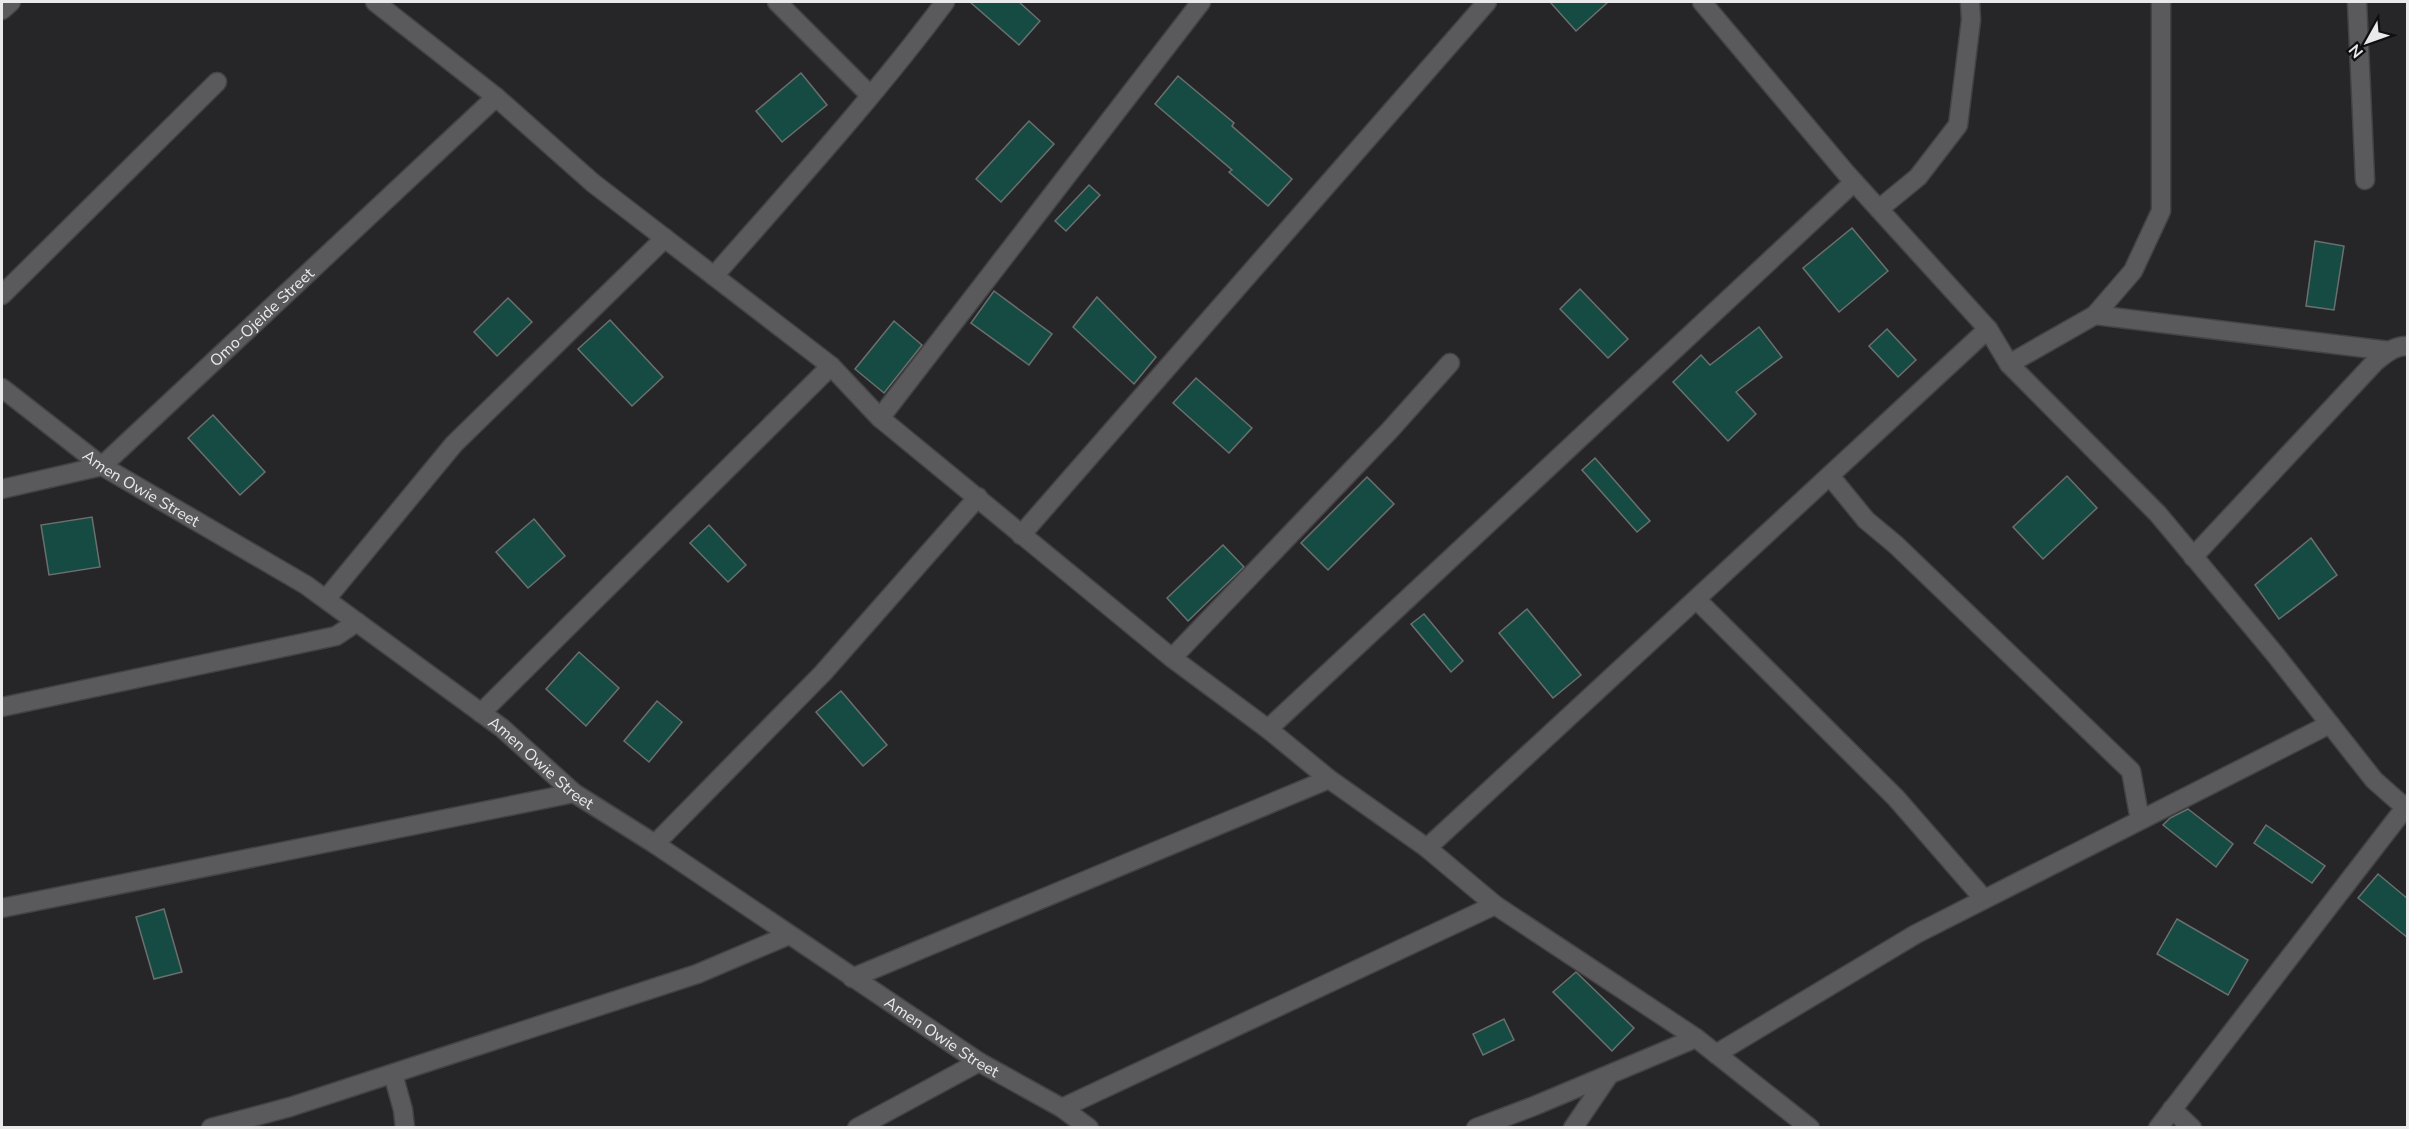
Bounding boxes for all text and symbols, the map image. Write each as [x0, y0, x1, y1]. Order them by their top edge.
north arrow [2337, 12, 2397, 72]
text: N [2344, 39, 2369, 63]
street label: Omo-Ojeide Street [205, 263, 319, 372]
street label: Amen Owie Street [78, 445, 204, 533]
street label: Amen Owie Street [484, 712, 598, 815]
street label: Amen Owie Street [880, 992, 1003, 1083]

